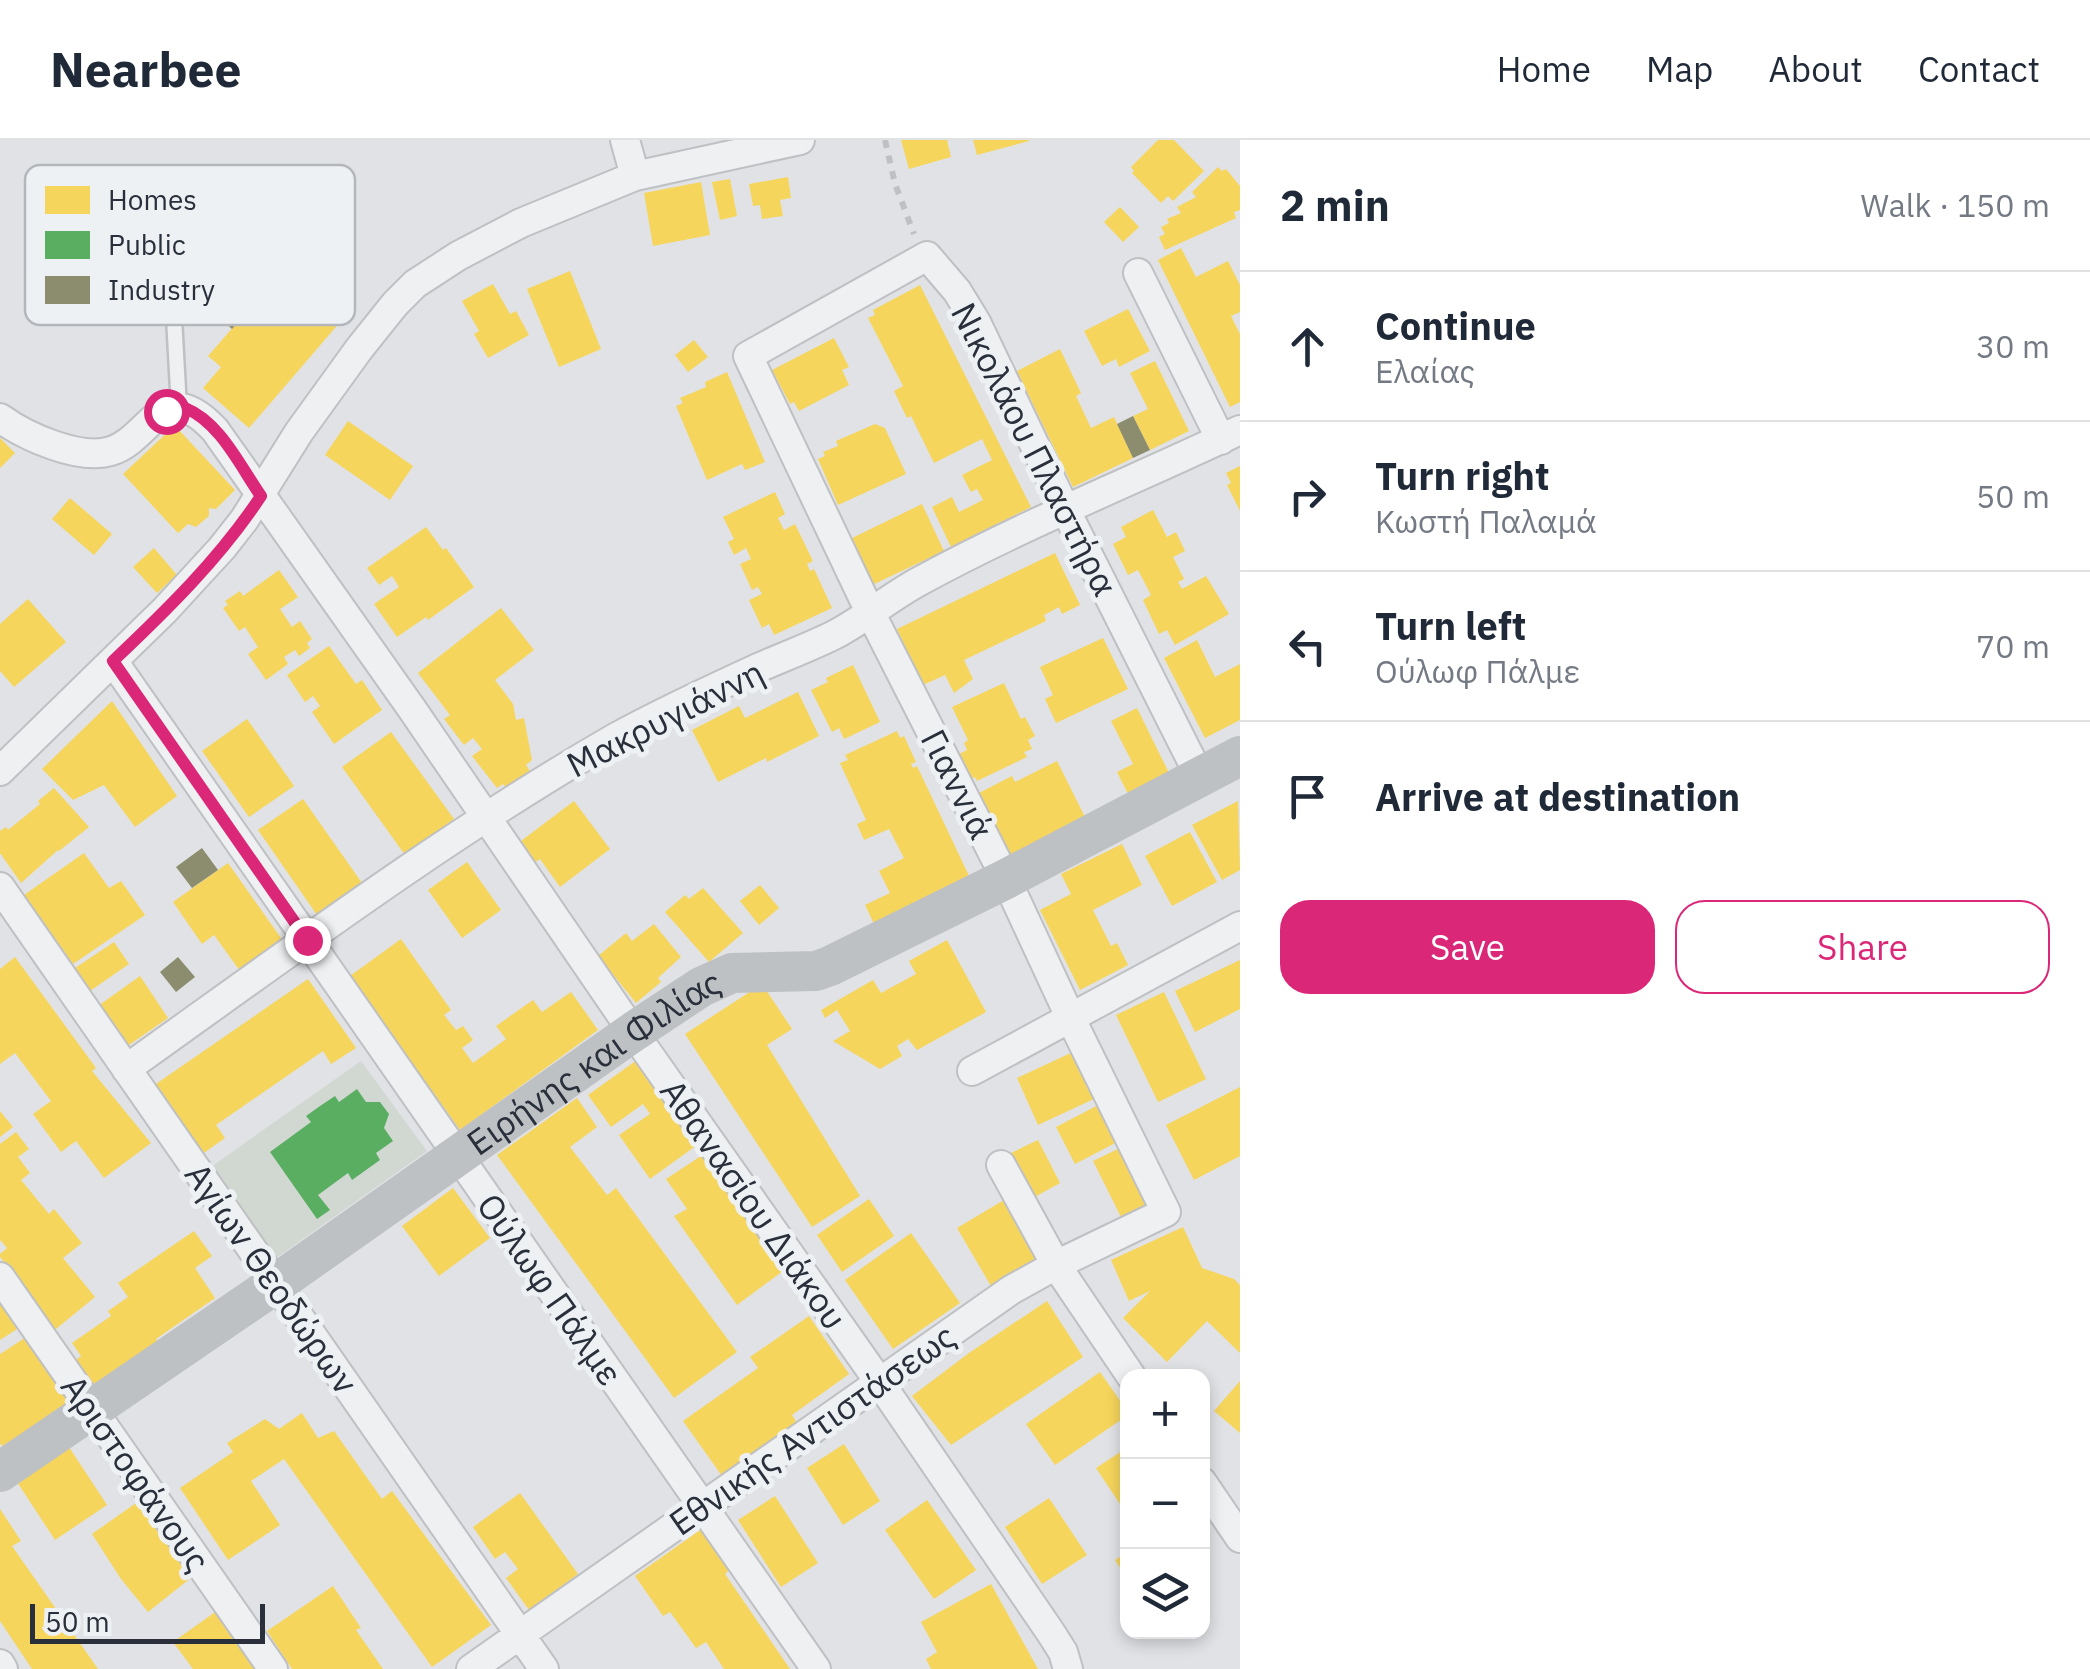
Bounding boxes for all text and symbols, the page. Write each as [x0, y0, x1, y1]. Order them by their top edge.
text: Nearbee [50, 38, 242, 100]
text: Home [1497, 46, 1591, 92]
text: Map [1646, 46, 1713, 92]
text: About [1768, 46, 1863, 92]
text: Contact [1918, 46, 2040, 92]
legend [25, 165, 355, 325]
text: 2 min [1280, 178, 1390, 233]
text: Homes [108, 181, 197, 218]
text: Walk · 150 m [1861, 184, 2050, 226]
text: Public [108, 226, 186, 263]
text: Industry [108, 271, 215, 308]
street label: Νικολάου Πλαστήρα [941, 295, 1129, 603]
text: Continue [1375, 301, 1536, 350]
icon: ahead [1280, 319, 1335, 374]
text: 30 m [1976, 325, 2050, 367]
text: Ελαίας [1375, 350, 1475, 392]
route start [144, 389, 190, 435]
text: Turn right [1375, 451, 1550, 500]
icon: right [1280, 469, 1335, 524]
text: 50 m [1976, 475, 2050, 517]
text: Κωστή Παλαμά [1375, 500, 1597, 542]
text: Turn left [1375, 601, 1526, 650]
icon: left [1280, 619, 1335, 674]
text: 70 m [1976, 625, 2050, 667]
street label: Μακρυγιάννη [559, 649, 771, 787]
text: Ούλωφ Πάλμε [1375, 650, 1580, 692]
street label: Γιαννιά [911, 721, 1005, 847]
icon: arrive [1280, 769, 1335, 824]
text: Arrive at destination [1375, 772, 1740, 821]
button: Save [1280, 900, 1655, 994]
button: Share [1675, 900, 2050, 994]
route end [285, 918, 331, 964]
street label: Ειρήνης και Φιλίας [457, 958, 728, 1165]
street label: Αθανασίου Διάκου [650, 1070, 858, 1338]
street label: Αγίων Θεοδώρων [175, 1153, 369, 1403]
street label: Ούλωφ Πάλμε [467, 1184, 633, 1394]
street label: Εθνικής Αντιστάσεως [660, 1313, 964, 1545]
street label: Αριστοφάνους [51, 1365, 221, 1581]
map controls [1120, 1369, 1210, 1639]
button: + [1120, 1369, 1210, 1459]
button: − [1120, 1459, 1210, 1549]
button: layers [1120, 1549, 1210, 1639]
scale bar [30, 1599, 265, 1644]
text: 50 m [45, 1603, 110, 1640]

